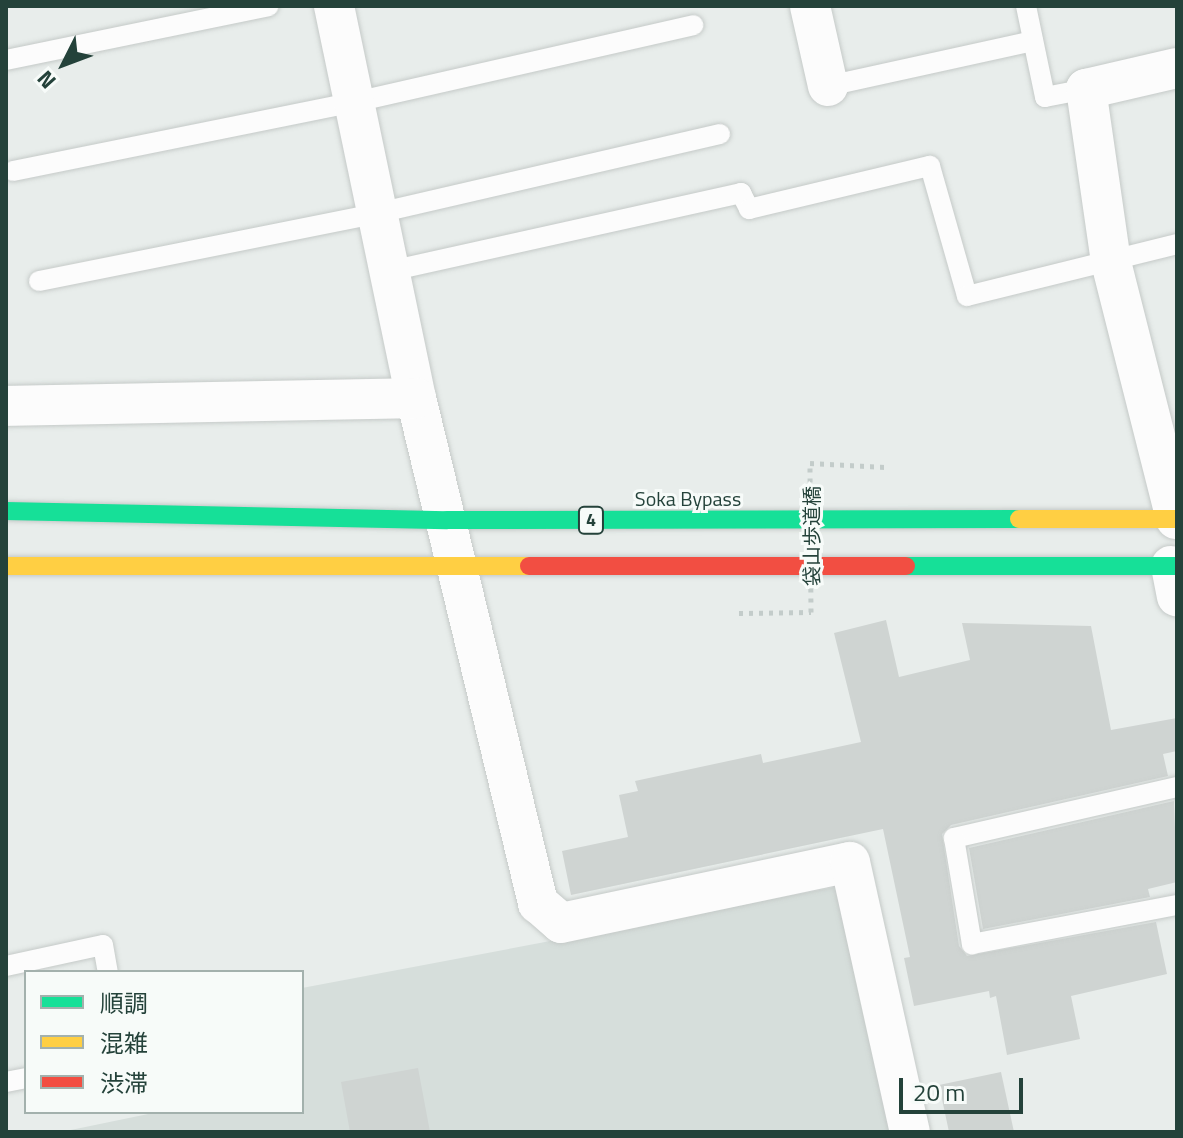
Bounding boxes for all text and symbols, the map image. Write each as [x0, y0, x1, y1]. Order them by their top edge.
north arrow [24, 24, 104, 104]
text: N [28, 63, 64, 97]
street label: Soka Bypass [635, 486, 741, 510]
street label: 袋山歩道橋 [799, 486, 823, 586]
road number: 4 [577, 506, 605, 534]
legend [24, 970, 304, 1114]
text: 順調 [100, 985, 148, 1021]
text: 混雑 [100, 1025, 148, 1061]
scale bar [903, 1062, 1027, 1112]
text: 渋滞 [100, 1065, 148, 1101]
text: 20 m [913, 1074, 965, 1110]

